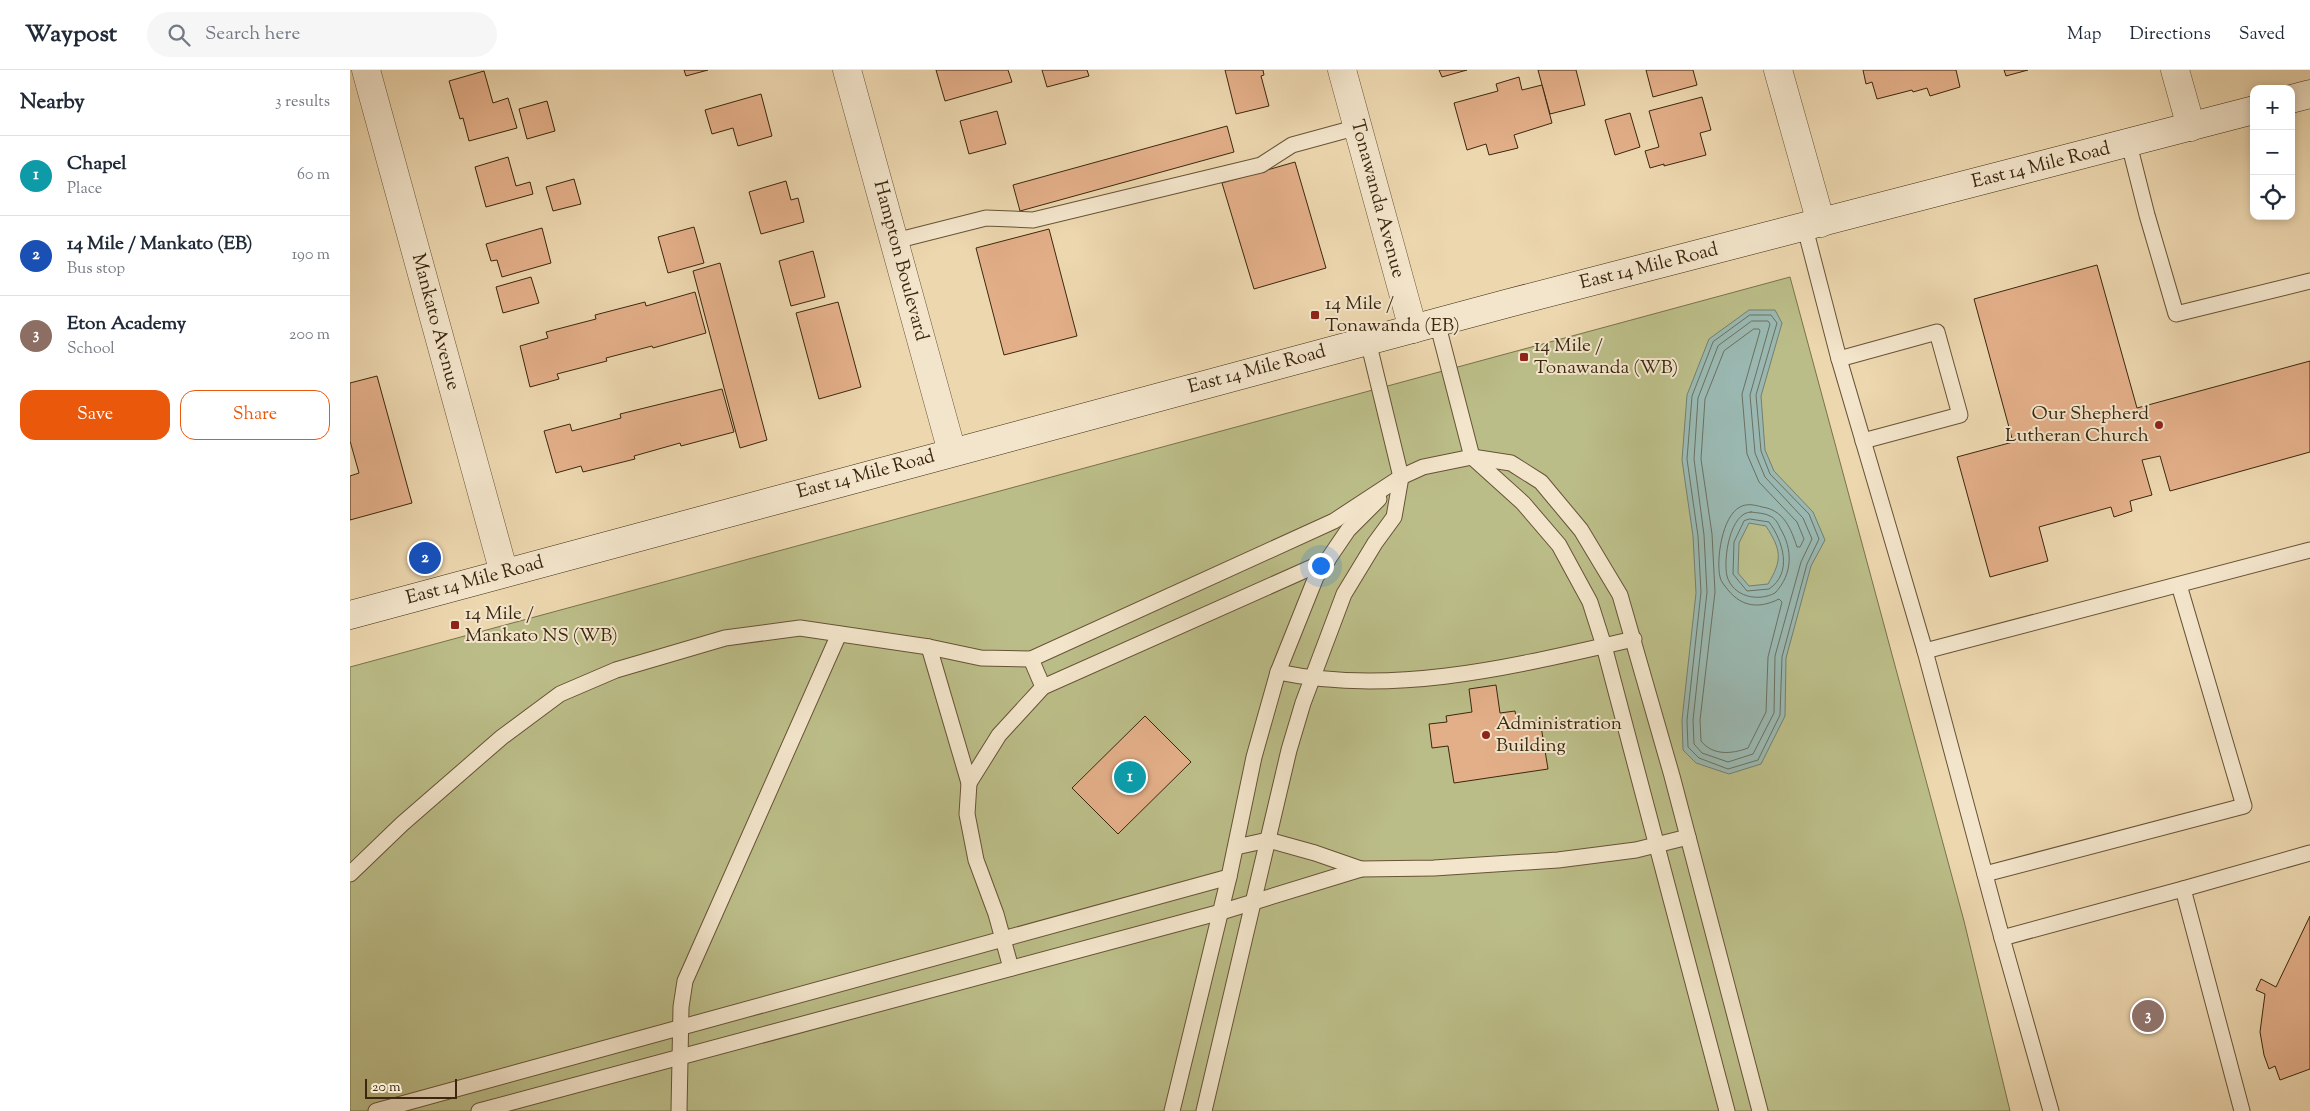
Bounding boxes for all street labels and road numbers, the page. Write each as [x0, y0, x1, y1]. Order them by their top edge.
street label: Tonawanda Avenue [1343, 117, 1411, 281]
street label: East 14 Mile Road [1969, 136, 2113, 196]
street label: Hampton Boulevard [866, 178, 934, 345]
street label: East 14 Mile Road [1577, 237, 1721, 297]
street label: Mankato Avenue [404, 251, 466, 394]
street label: East 14 Mile Road [1185, 339, 1329, 401]
street label: East 14 Mile Road [794, 444, 938, 506]
street label: East 14 Mile Road [403, 550, 547, 612]

